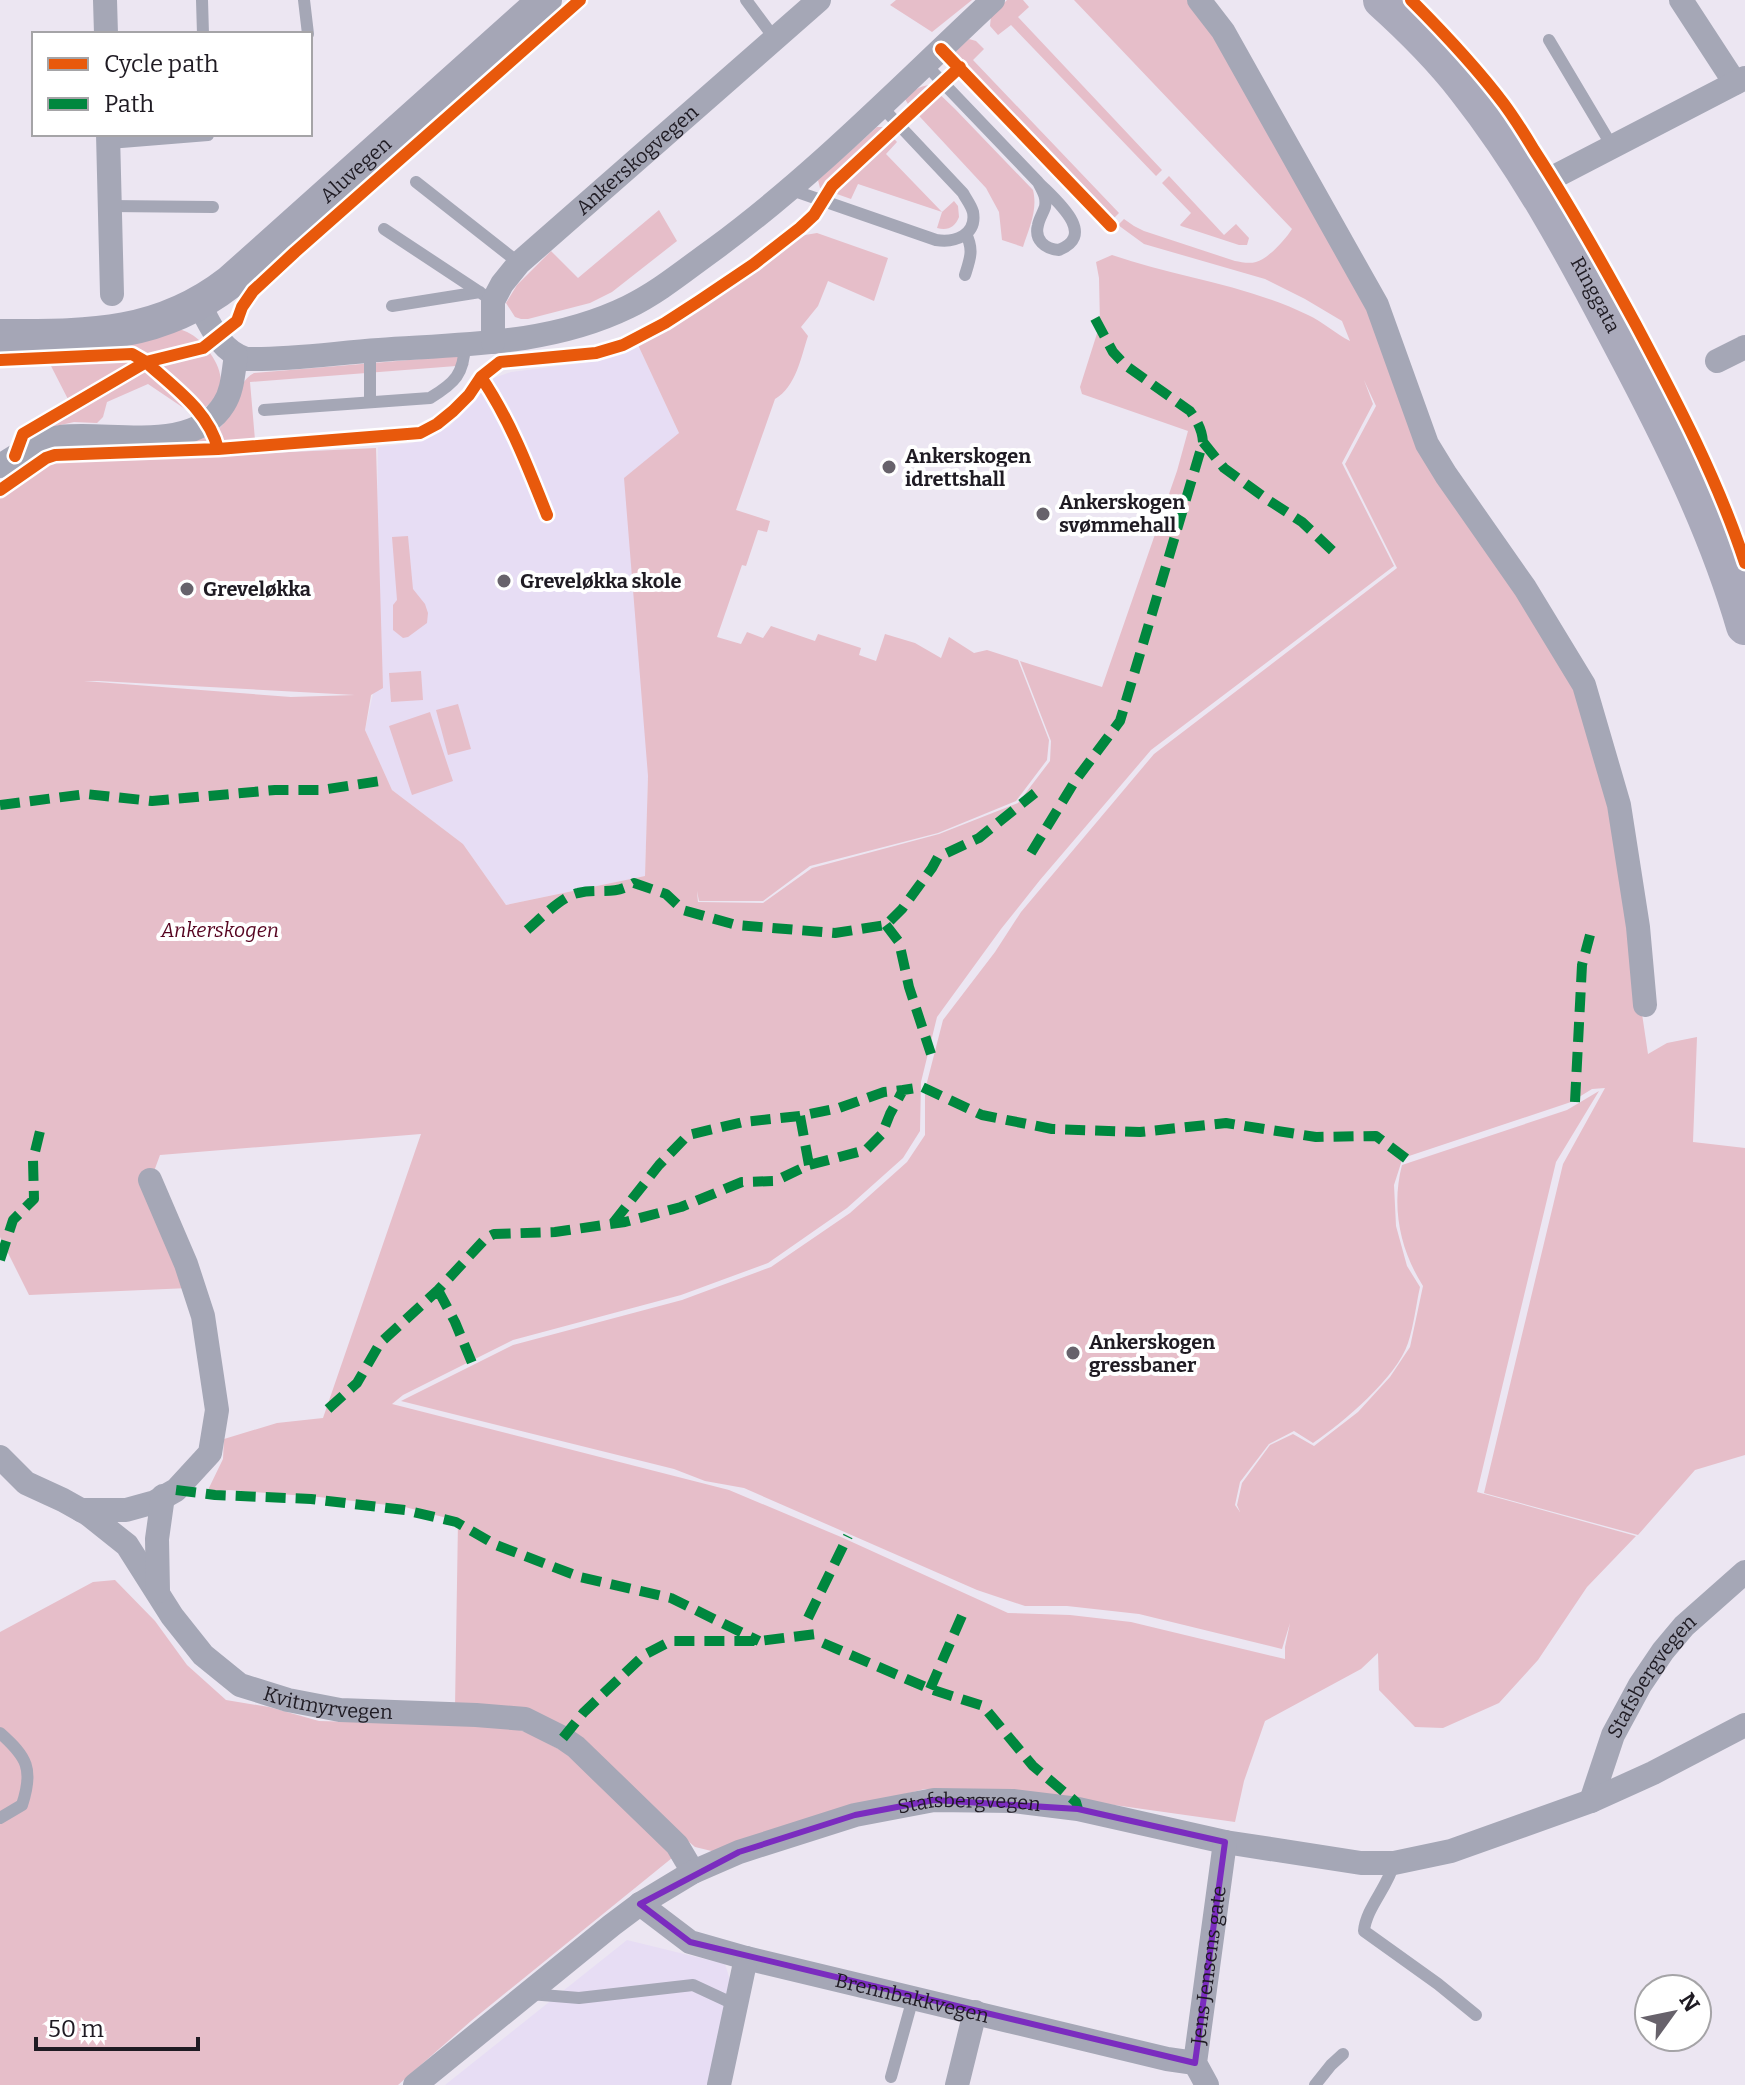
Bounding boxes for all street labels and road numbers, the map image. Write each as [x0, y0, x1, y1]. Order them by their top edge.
street label: Ankerskogvegen [571, 99, 703, 220]
street label: Aluvegen [315, 131, 396, 208]
street label: Ringgata [1566, 252, 1626, 337]
street label: Stafsbergvegen [1602, 1609, 1701, 1742]
street label: Kvitmyrvegen [260, 1681, 393, 1724]
street label: Stafsbergvegen [895, 1788, 1042, 1819]
street label: Jens Jensens gate [1186, 1884, 1231, 2047]
street label: Brennbakkvegen [833, 1968, 992, 2028]

